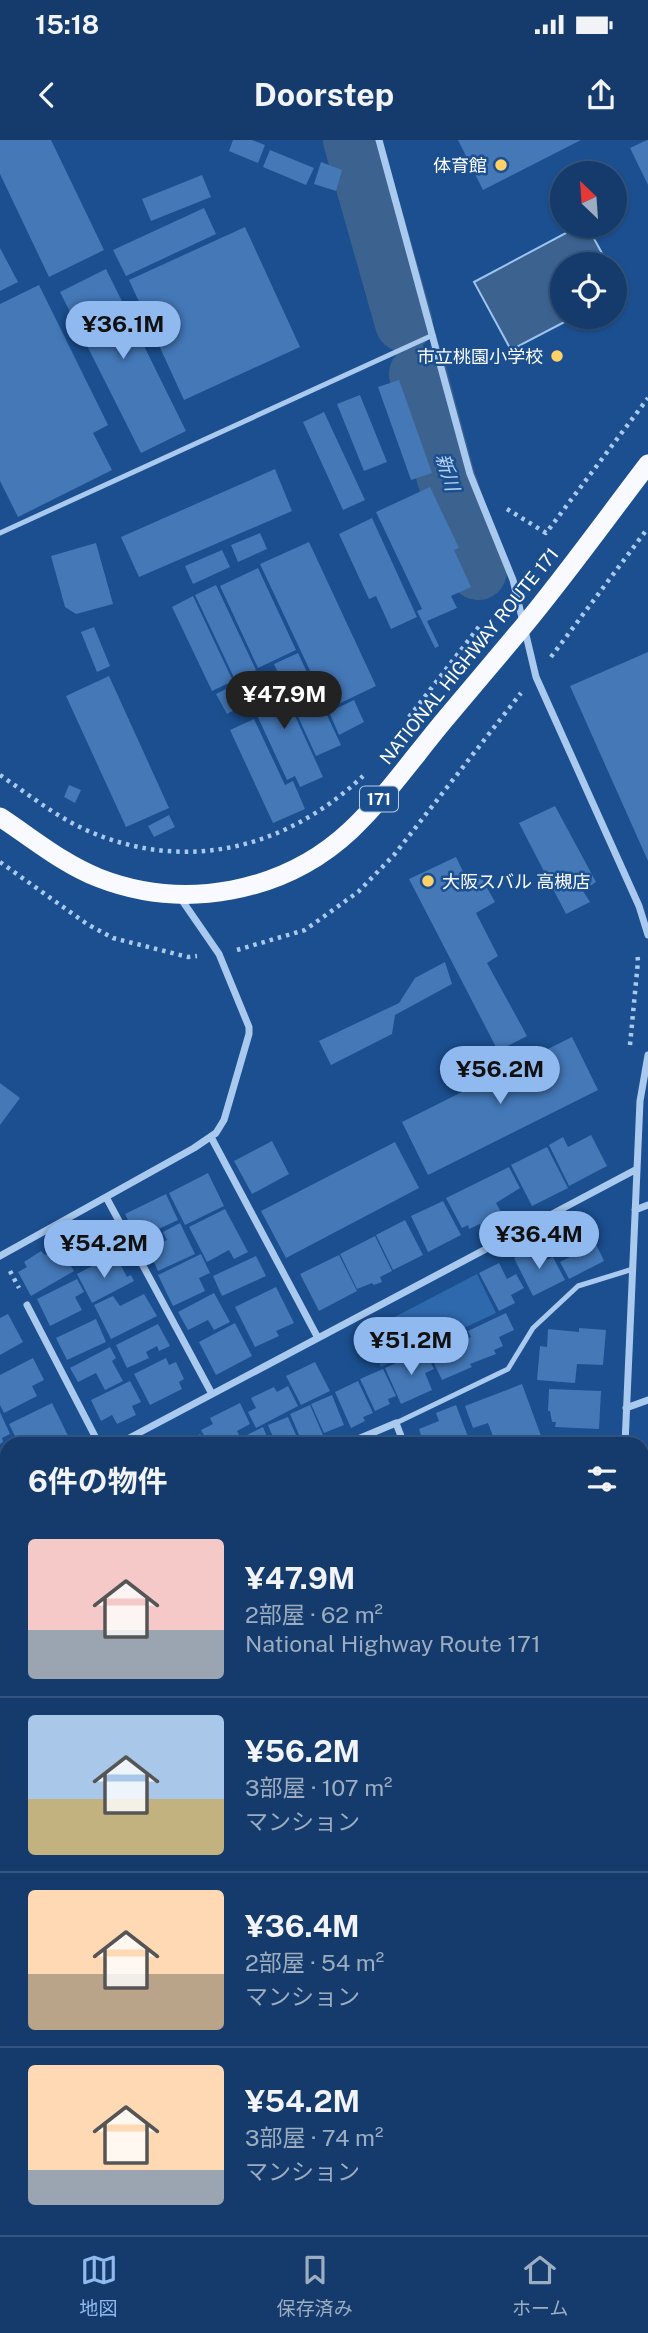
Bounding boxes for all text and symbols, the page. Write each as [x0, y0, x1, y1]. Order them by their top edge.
text: 15:18 [35, 9, 99, 40]
icon: back [28, 76, 66, 114]
text: Doorstep [254, 76, 394, 113]
icon: share [582, 76, 620, 114]
place label: 体育館 [433, 155, 487, 176]
marker: 体育館 [493, 157, 509, 173]
north arrow [550, 161, 626, 238]
map controls [550, 161, 627, 329]
button: locate [550, 252, 627, 329]
pin: ¥36.1M [66, 302, 180, 361]
text: ¥36.1M [82, 310, 164, 337]
place label: 市立桃園小学校 [417, 346, 543, 367]
marker: 市立桃園小学校 [549, 348, 565, 364]
water label: 新川 [432, 451, 465, 495]
street label: NATIONAL HIGHWAY ROUTE 171 [375, 544, 563, 768]
pin: ¥47.9M [227, 672, 341, 731]
text: ¥47.9M [242, 680, 326, 707]
road number: 171 [360, 786, 398, 812]
place label: 大阪スバル 高槻店 [442, 871, 590, 892]
marker: 大阪スバル 高槻店 [420, 873, 436, 889]
pin: ¥56.2M [443, 1046, 557, 1106]
text: ¥56.2M [456, 1055, 544, 1082]
pin: ¥36.4M [482, 1212, 596, 1271]
pin: ¥54.2M [47, 1220, 161, 1280]
text: ¥36.4M [495, 1220, 583, 1247]
text: ¥54.2M [60, 1229, 148, 1256]
pin: ¥51.2M [354, 1318, 468, 1377]
text: ¥51.2M [370, 1326, 452, 1353]
icon: filters [583, 1460, 621, 1498]
text: 6件の物件 [28, 1463, 168, 1499]
text: ¥47.9M [245, 1560, 355, 1596]
icon: home [84, 1567, 168, 1651]
text: 2部屋 · 62 m² [245, 1601, 383, 1628]
text: National Highway Route 171 [245, 1630, 541, 1657]
text: ¥56.2M [245, 1733, 360, 1769]
icon: home [84, 1743, 168, 1827]
text: 3部屋 · 107 m² [245, 1774, 393, 1801]
text: マンション [245, 1808, 360, 1835]
text: ¥36.4M [245, 1908, 360, 1944]
icon: home [84, 1918, 168, 2002]
text: 2部屋 · 54 m² [245, 1949, 384, 1976]
text: マンション [245, 1983, 360, 2010]
text: ¥54.2M [245, 2083, 360, 2119]
icon: home [84, 2093, 168, 2177]
text: 3部屋 · 74 m² [245, 2124, 383, 2151]
text: マンション [245, 2158, 360, 2185]
tab: 地図 [80, 2251, 118, 2320]
tab: 保存済み [277, 2251, 353, 2320]
tab: ホーム [512, 2251, 568, 2320]

